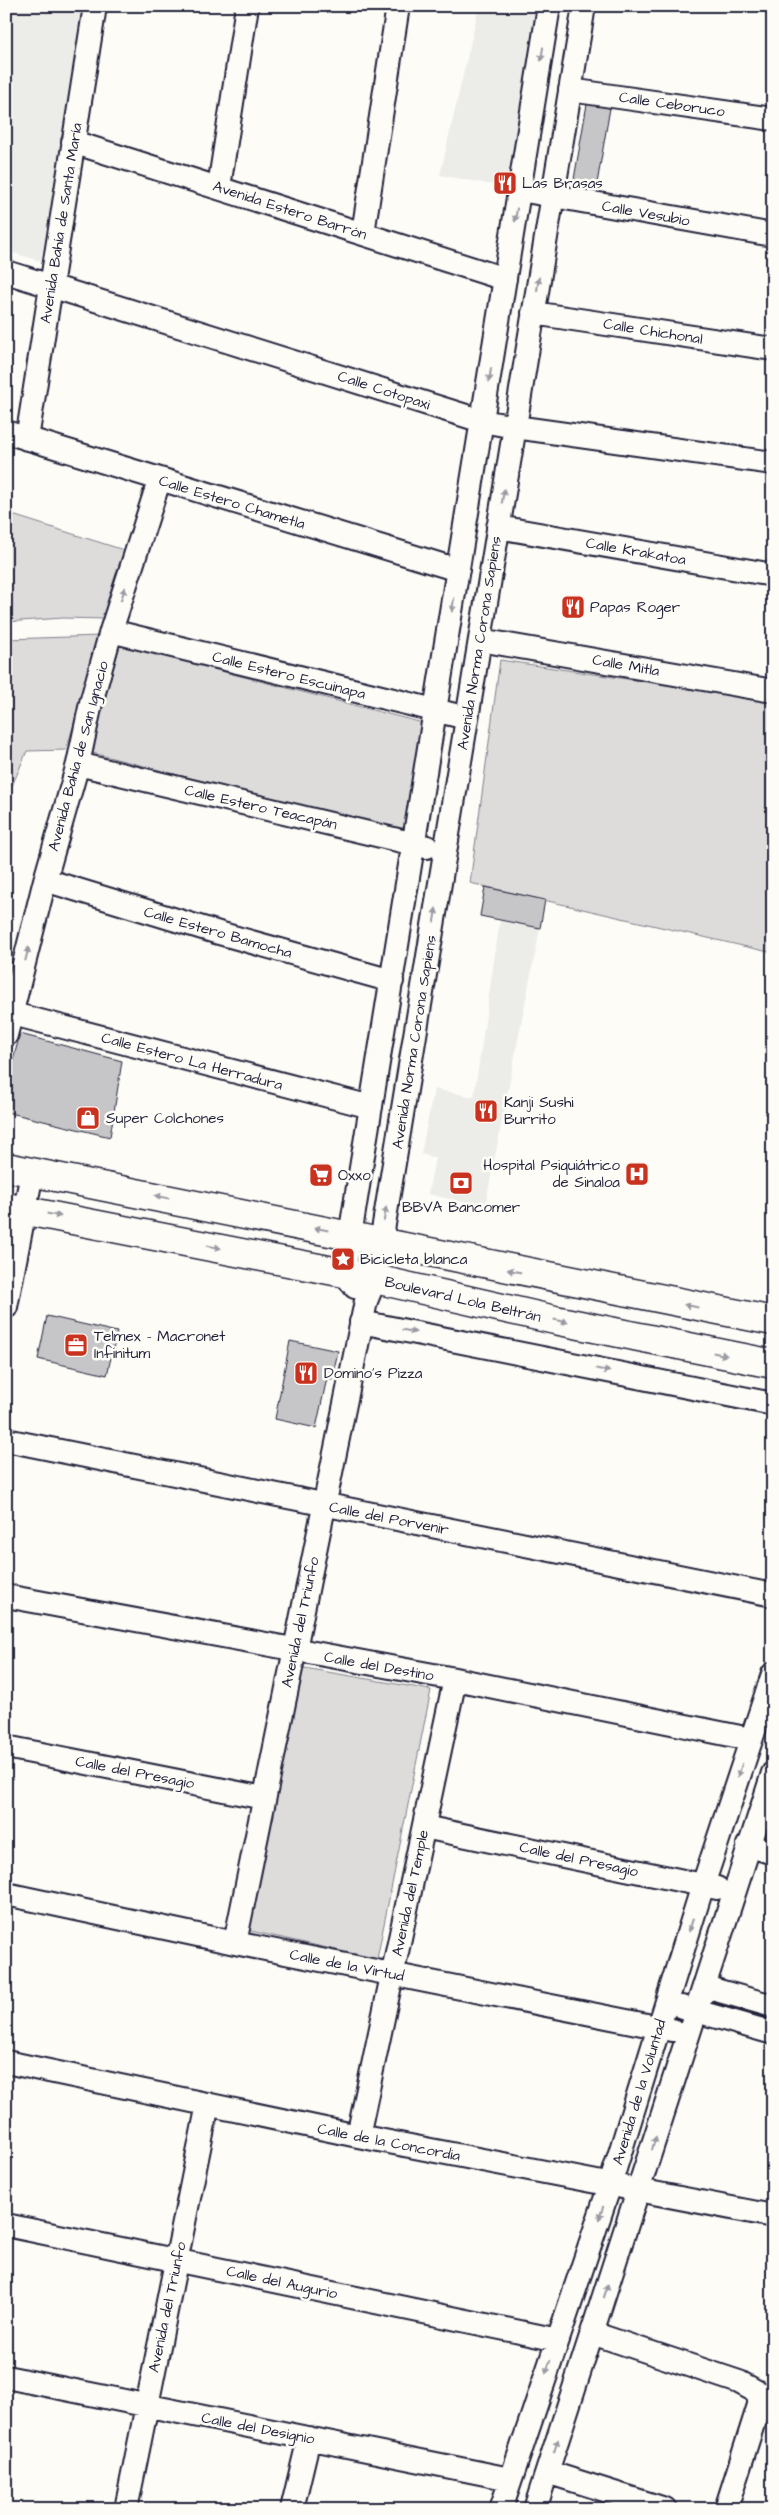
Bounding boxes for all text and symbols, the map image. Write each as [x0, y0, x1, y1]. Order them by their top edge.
one-way arrow [537, 47, 545, 63]
street label: Calle Ceboruco [618, 87, 727, 122]
street label: Avenida Bahía de Santa María [35, 121, 88, 325]
restaurant icon: Las Brasas [492, 170, 518, 196]
place label: Las Brasas [522, 173, 603, 194]
street label: Avenida Estero Barrón [210, 176, 370, 245]
street label: Calle Vesubio [600, 195, 692, 232]
one-way arrow [511, 207, 519, 223]
one-way arrow [535, 276, 543, 292]
street label: Calle Chichonal [602, 313, 704, 350]
street label: Calle Cotopaxi [335, 366, 433, 416]
one-way arrow [485, 368, 493, 384]
street label: Calle Estero Chametla [156, 470, 308, 535]
one-way arrow [500, 488, 508, 504]
street label: Calle Krakatoa [584, 532, 688, 571]
street label: Avenida Norma Corona Sapiens [452, 534, 507, 751]
one-way arrow [119, 587, 127, 602]
restaurant icon: Papas Roger [560, 594, 586, 620]
one-way arrow [448, 597, 456, 613]
place label: Papas Roger [590, 597, 680, 619]
street label: Calle Estero Escuinapa [210, 646, 368, 705]
street label: Calle Mitla [591, 649, 661, 682]
street label: Avenida Bahía de San Ignacio [43, 658, 115, 854]
street label: Calle Estero Teacapán [182, 780, 340, 835]
street label: Calle Estero Bamocha [141, 901, 295, 964]
one-way arrow [431, 907, 439, 923]
street label: Avenida Norma Corona Sapiens [387, 933, 442, 1150]
one-way arrow [23, 946, 31, 961]
street label: Calle Estero La Herradura [99, 1027, 285, 1096]
place label: Kanji Sushi Burrito [504, 1092, 574, 1130]
restaurant icon: Kanji Sushi Burrito [473, 1098, 499, 1124]
shop icon: Super Colchones [75, 1105, 101, 1131]
place label: Super Colchones [106, 1108, 224, 1129]
place label: Hospital Psiquiátrico de Sinaloa [483, 1155, 621, 1193]
hospital icon: Hospital Psiquiátrico de Sinaloa [624, 1161, 650, 1187]
supermarket icon: Oxxo [308, 1162, 334, 1188]
place label: Oxxo [338, 1165, 371, 1186]
bank icon: BBVA Bancomer [448, 1170, 474, 1196]
one-way arrow [153, 1192, 169, 1200]
place label: BBVA Bancomer [402, 1197, 520, 1218]
one-way arrow [382, 1206, 390, 1222]
one-way arrow [47, 1212, 63, 1220]
one-way arrow [313, 1225, 329, 1233]
one-way arrow [206, 1243, 221, 1251]
place icon: Bicicleta blanca [330, 1246, 356, 1272]
place label: Bicicleta blanca [360, 1249, 468, 1270]
one-way arrow [506, 1266, 522, 1274]
street label: Boulevard Lola Beltrán [383, 1271, 544, 1328]
one-way arrow [682, 1301, 698, 1309]
one-way arrow [553, 1317, 568, 1325]
place label: Telmex - Macronet Infinitum [94, 1326, 225, 1364]
one-way arrow [402, 1328, 418, 1336]
office icon: Telmex - Macronet Infinitum [63, 1332, 89, 1358]
one-way arrow [712, 1350, 728, 1358]
restaurant icon: Domino's Pizza [293, 1360, 319, 1386]
place label: Domino's Pizza [324, 1363, 423, 1384]
one-way arrow [595, 1366, 611, 1374]
street label: Calle del Porvenir [327, 1497, 451, 1540]
street label: Avenida del Triunfo [276, 1554, 325, 1689]
street label: Calle del Destino [322, 1647, 436, 1687]
street label: Calle del Presagio [73, 1751, 197, 1795]
one-way arrow [736, 1762, 743, 1777]
street label: Avenida del Temple [387, 1828, 434, 1958]
street label: Calle del Presagio [517, 1837, 641, 1883]
one-way arrow [686, 1917, 694, 1932]
street label: Calle de la Virtud [288, 1944, 406, 1987]
street label: Avenida de la Voluntad [607, 2017, 672, 2167]
street label: Calle de la Concordia [316, 2118, 463, 2167]
one-way arrow [650, 2135, 658, 2150]
one-way arrow [596, 2206, 604, 2221]
street label: Avenida del Triunfo [143, 2239, 192, 2374]
street label: Calle del Augurio [224, 2260, 340, 2306]
one-way arrow [603, 2284, 610, 2299]
one-way arrow [544, 2360, 551, 2375]
street label: Calle del Designio [199, 2407, 317, 2451]
one-way arrow [552, 2438, 560, 2453]

